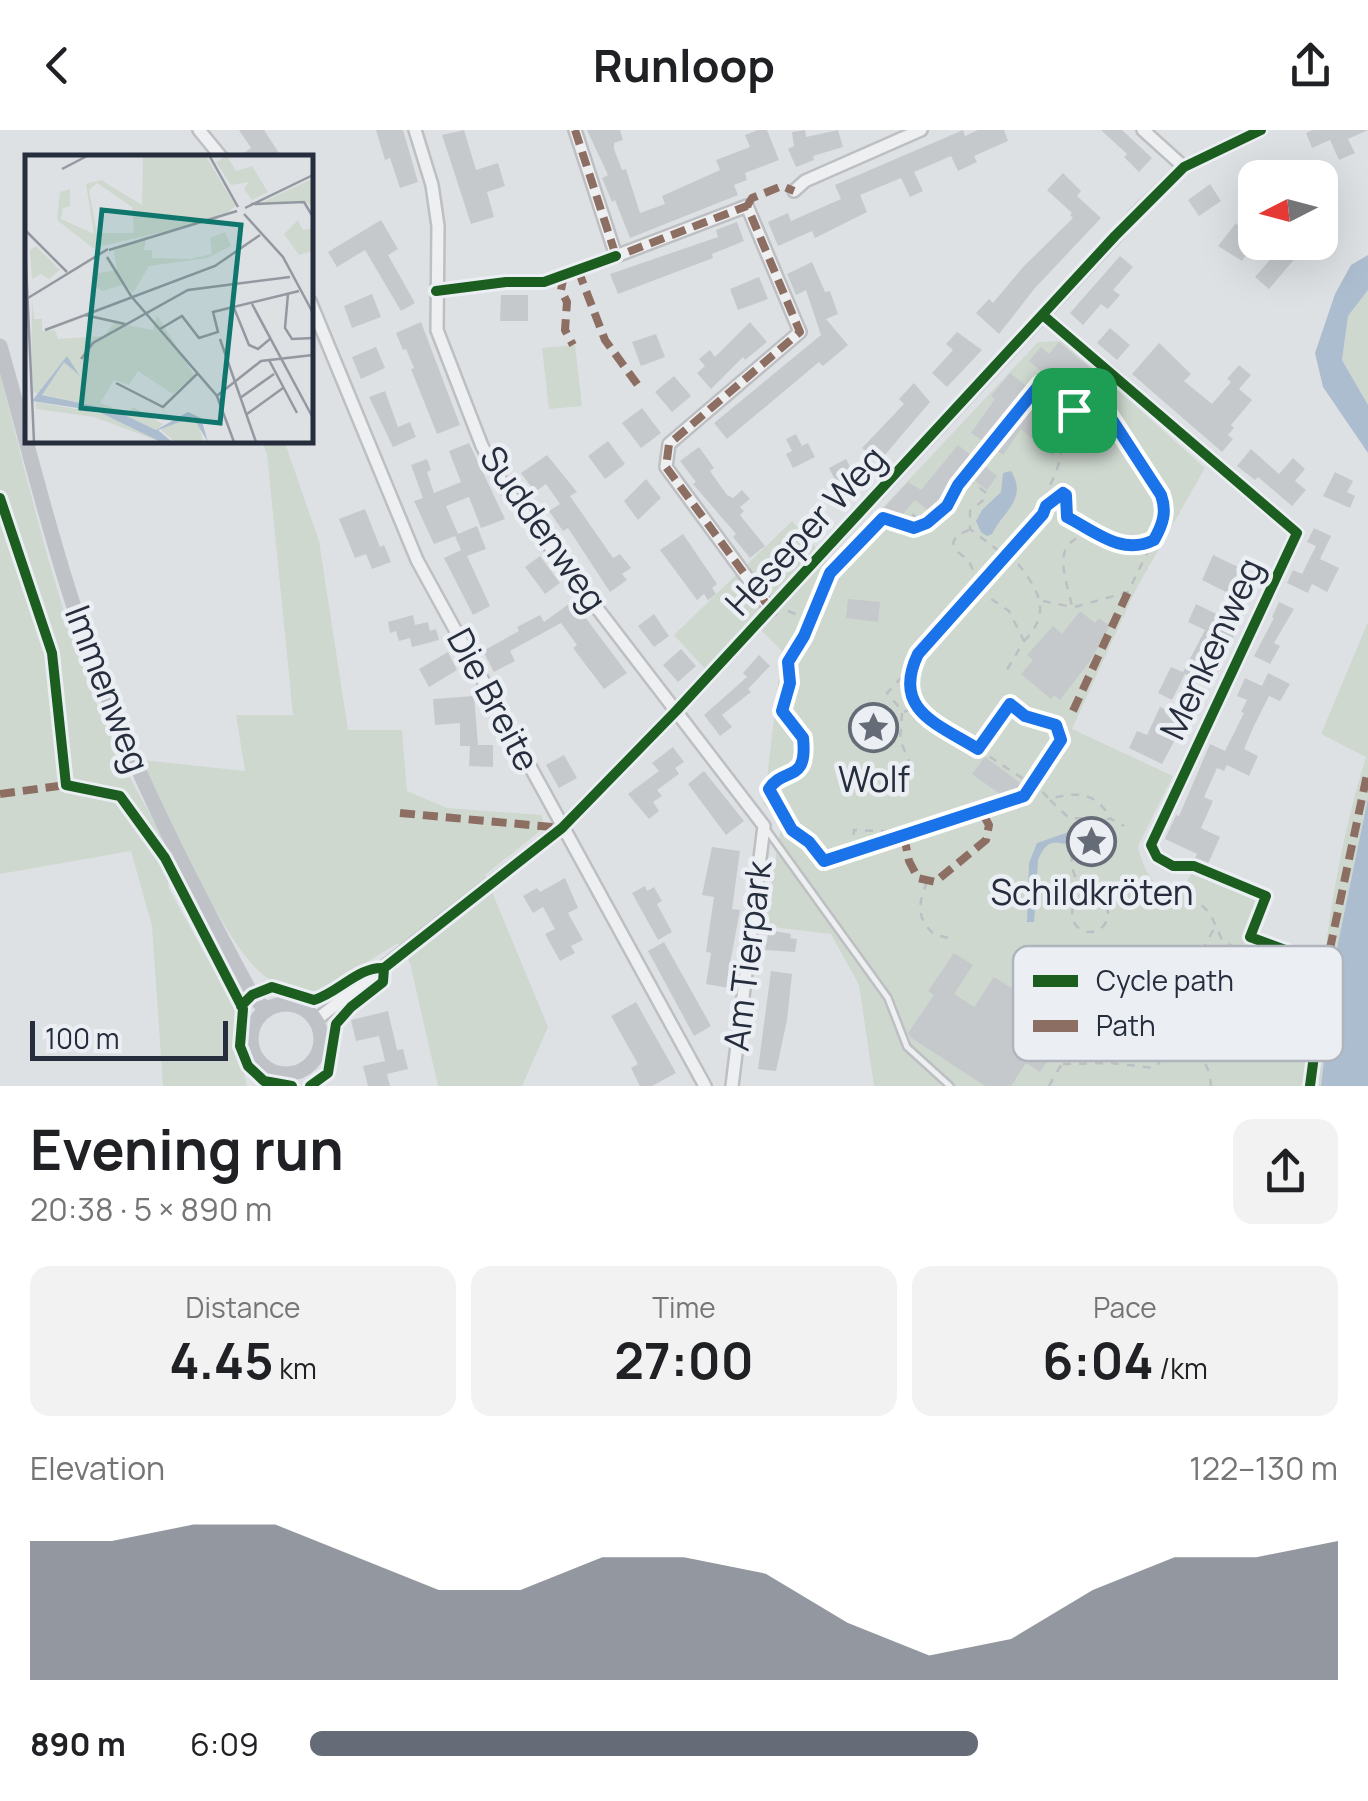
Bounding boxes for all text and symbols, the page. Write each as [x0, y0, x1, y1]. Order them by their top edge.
text: Runloop [593, 34, 775, 96]
icon: back [30, 38, 85, 93]
icon: share [1283, 38, 1338, 93]
inset map [25, 155, 312, 442]
north arrow [1238, 160, 1338, 260]
map controls [1238, 160, 1338, 260]
pin [1032, 368, 1117, 453]
icon: arrive [1047, 383, 1102, 438]
street label: Heseper Weg [714, 435, 896, 625]
street label: Suddenweg [469, 436, 619, 621]
street label: Menkenweg [1148, 550, 1274, 747]
street label: Immenweg [54, 598, 162, 779]
street label: Die Breite [436, 620, 552, 779]
place icon: Wolf [848, 702, 900, 754]
place label: Wolf [838, 755, 911, 803]
place icon: Schildkröten [1066, 815, 1118, 867]
street label: Am Tierpark [712, 856, 783, 1054]
place label: Schildkröten [990, 868, 1194, 916]
legend [1013, 946, 1343, 1061]
text: Cycle path [1096, 961, 1234, 999]
text: Path [1096, 1006, 1156, 1044]
scale bar [30, 1016, 228, 1060]
text: 100 m [45, 1019, 119, 1057]
text: Evening run [30, 1111, 344, 1187]
button: share [1233, 1119, 1338, 1224]
text: 20:38 · 5 × 890 m [30, 1187, 272, 1231]
text: Distance [186, 1288, 300, 1326]
text: Time [652, 1288, 716, 1326]
text: Pace [1093, 1288, 1157, 1326]
text: 4.45 [169, 1326, 274, 1394]
text: 27:00 [614, 1326, 754, 1394]
text: 6:04 [1042, 1326, 1154, 1394]
text: km [274, 1349, 317, 1387]
text: /km [1154, 1349, 1208, 1387]
text: Elevation [30, 1446, 165, 1490]
text: 122–130 m [1189, 1446, 1338, 1490]
text: 890 m [30, 1722, 126, 1766]
text: 6:09 [190, 1722, 259, 1766]

